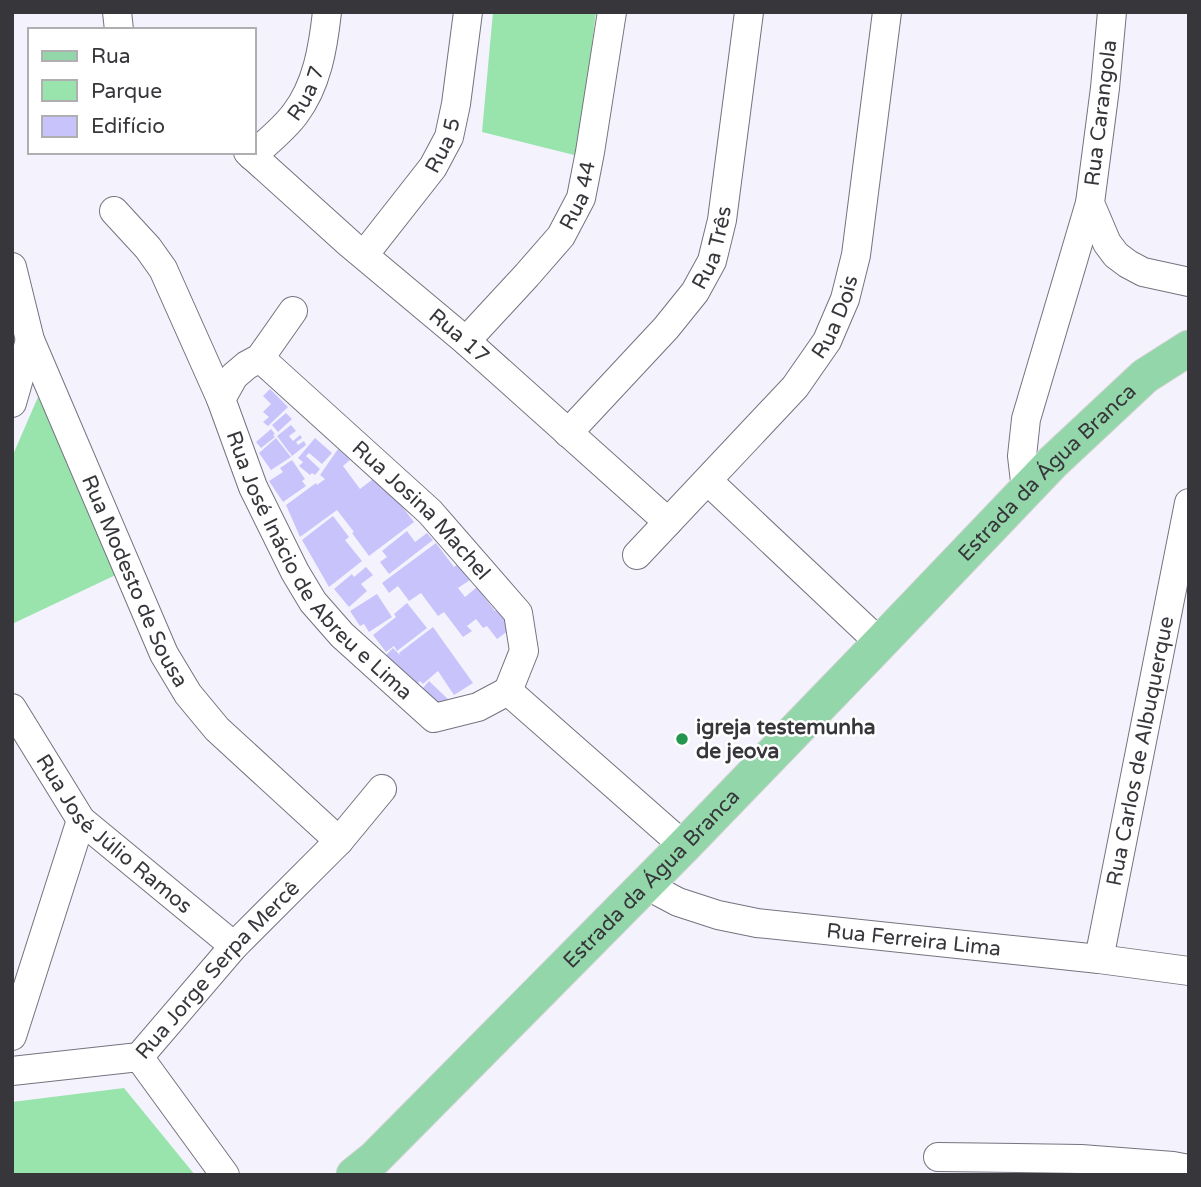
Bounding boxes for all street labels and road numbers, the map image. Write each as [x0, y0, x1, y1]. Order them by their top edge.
street label: Rua Carangola [1080, 38, 1122, 188]
street label: Rua 7 [282, 63, 330, 126]
street label: Rua 5 [420, 116, 465, 177]
street label: Rua 44 [554, 159, 600, 234]
street label: Rua Três [686, 205, 736, 294]
street label: Rua Dois [806, 273, 863, 364]
street label: Rua 17 [424, 303, 495, 368]
street label: Estrada da Água Branca [953, 379, 1141, 566]
street label: Rua José Inácio de Abreu e Lima [221, 427, 418, 705]
street label: Rua Josina Machel [347, 435, 496, 585]
street label: Rua Modesto de Sousa [76, 471, 193, 692]
street label: Rua Carlos de Albuquerque [1101, 614, 1179, 888]
street label: Rua José Júlio Ramos [31, 749, 197, 919]
street label: Estrada da Água Branca [558, 784, 745, 973]
street label: Rua Jorge Serpa Mercê [130, 875, 305, 1064]
street label: Rua Ferreira Lima [825, 918, 1002, 961]

